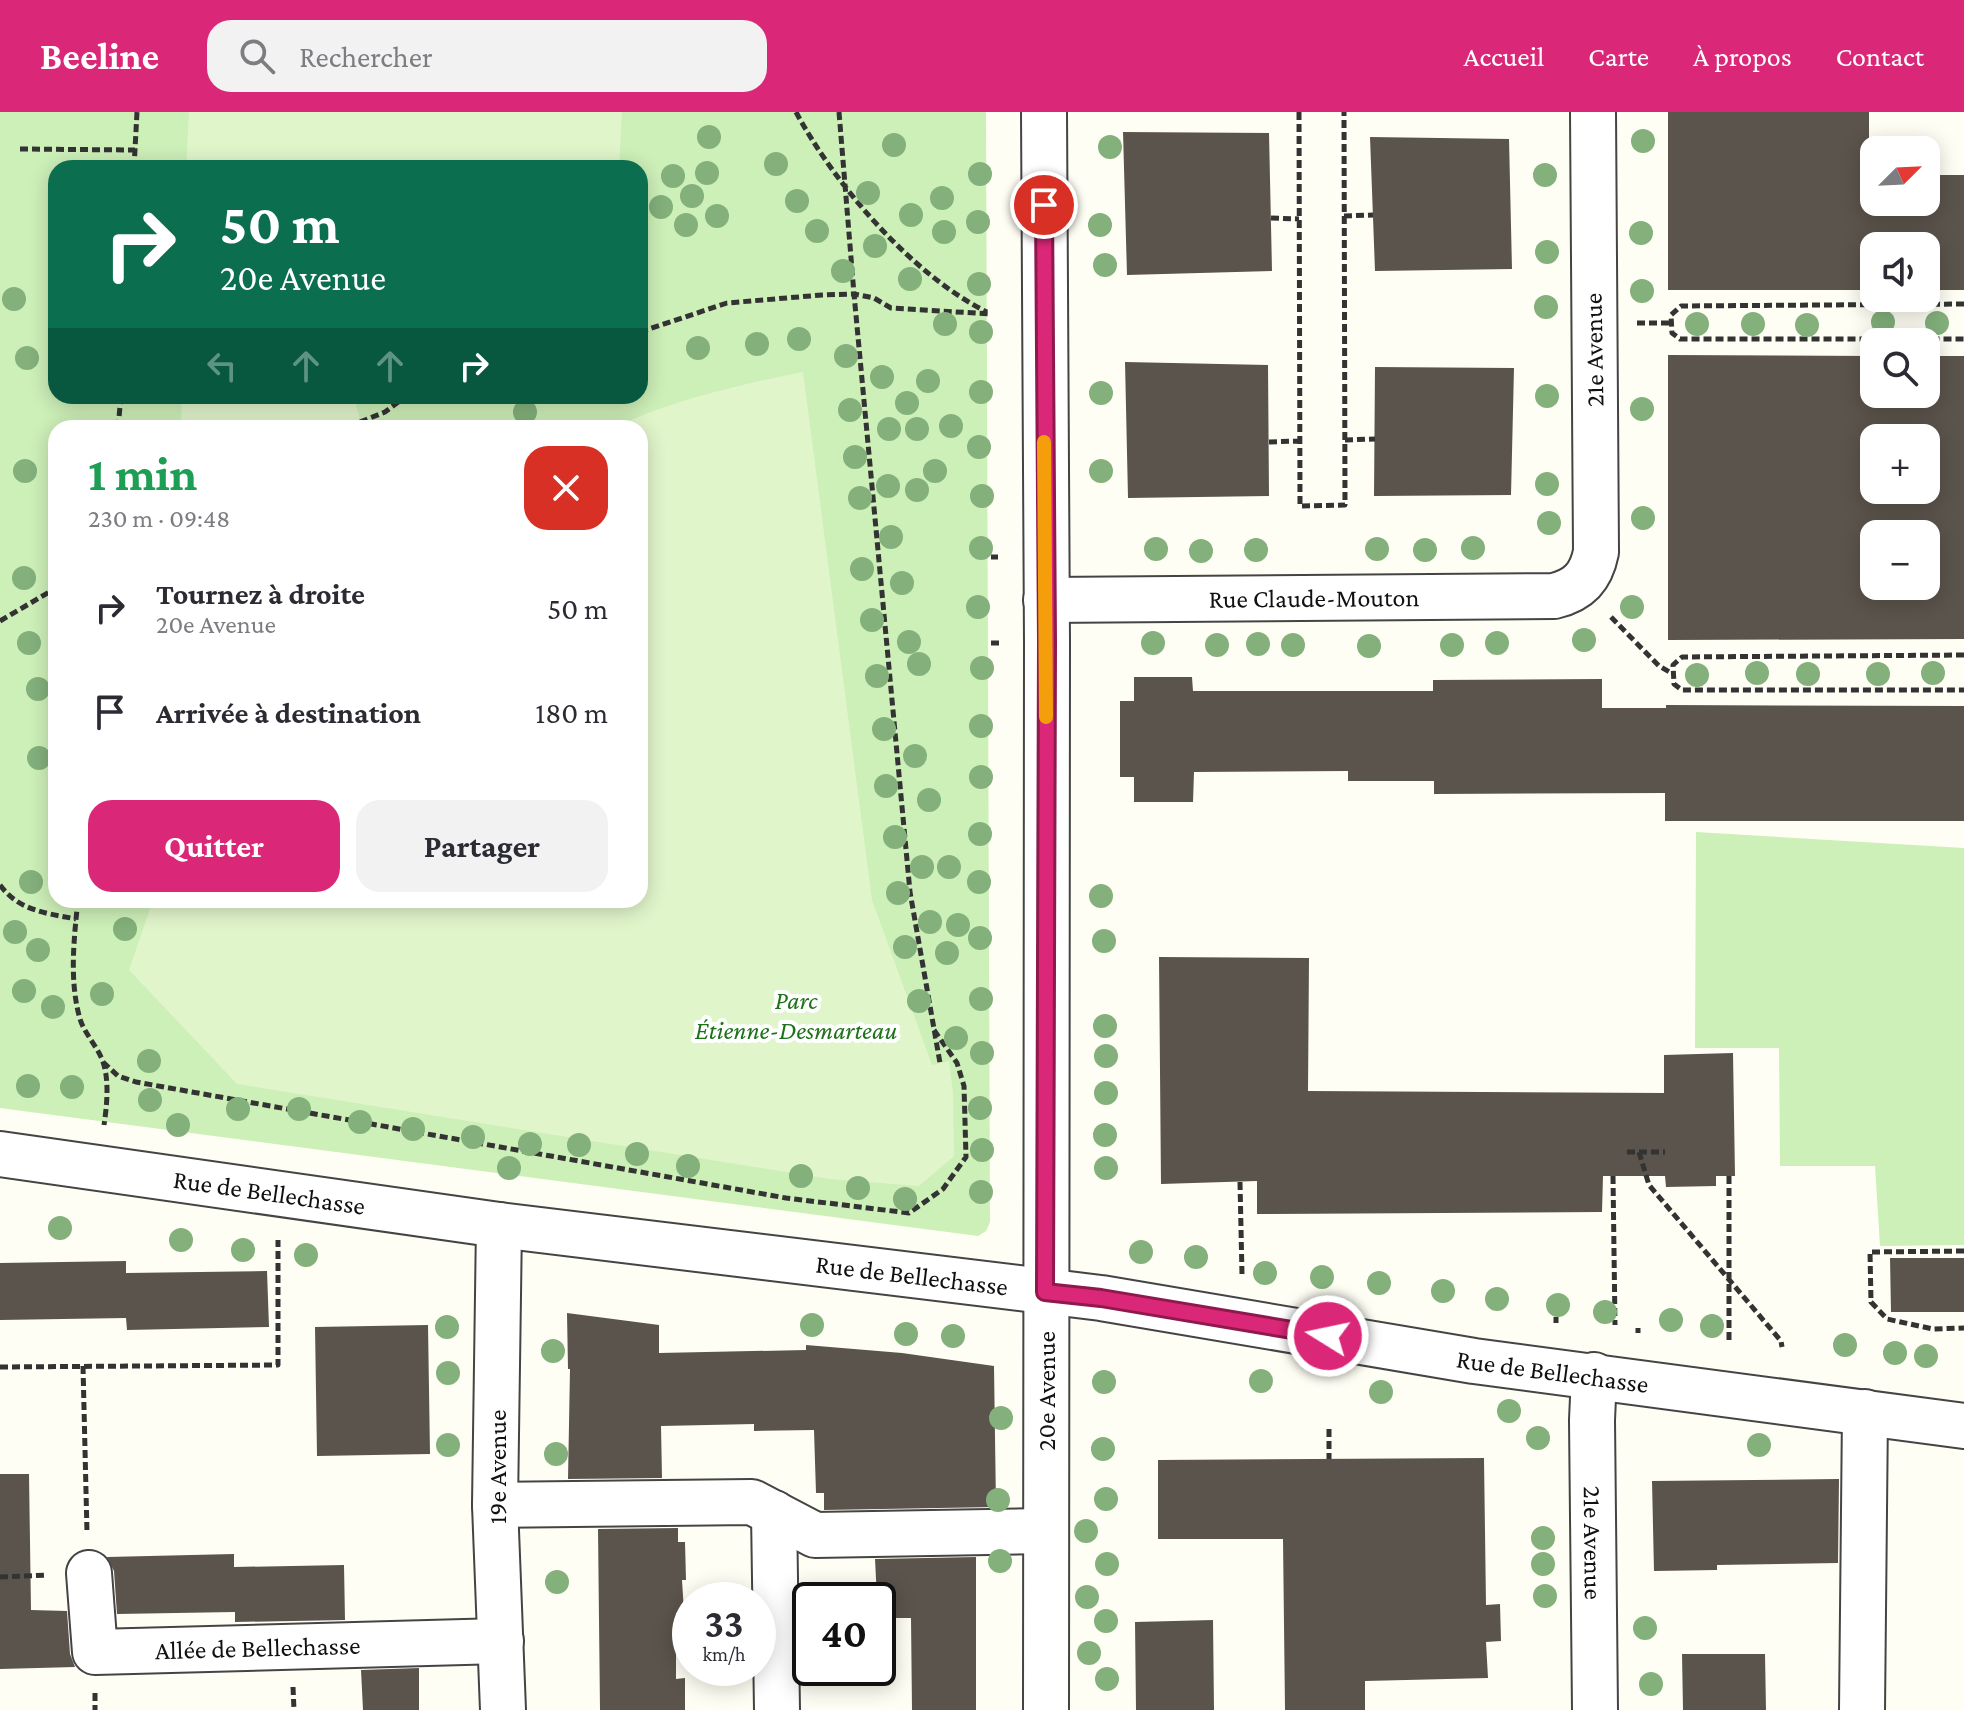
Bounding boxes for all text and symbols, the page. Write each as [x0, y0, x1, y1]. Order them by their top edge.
search box [207, 20, 767, 92]
icon: search [235, 34, 279, 78]
text: Beeline [40, 35, 159, 77]
text: Rechercher [299, 40, 433, 73]
text: Accueil [1464, 41, 1544, 72]
text: Carte [1588, 41, 1649, 72]
text: À propos [1693, 41, 1792, 72]
text: Contact [1836, 41, 1924, 72]
north arrow [1860, 136, 1940, 216]
map controls [1860, 136, 1940, 600]
pin [1010, 171, 1078, 239]
icon: arrive [1022, 183, 1066, 227]
icon: right [88, 192, 192, 296]
text: 50 m [220, 193, 340, 255]
button: sound [1860, 232, 1940, 312]
text: 20e Avenue [220, 258, 386, 298]
street label: 21e Avenue [1579, 293, 1609, 407]
button: search [1860, 328, 1940, 408]
icon: left [200, 344, 244, 388]
icon: ahead [284, 344, 328, 388]
icon: ahead [368, 344, 412, 388]
icon: right [452, 344, 496, 388]
button: + [1860, 424, 1940, 504]
button: close [524, 446, 608, 530]
text: 1 min [88, 447, 197, 500]
text: 230 m · 09:48 [88, 504, 230, 533]
button: − [1860, 520, 1940, 600]
text: Tournez à droite [156, 577, 365, 610]
street label: Rue Claude-Mouton [1209, 583, 1419, 613]
icon: right [88, 586, 132, 630]
text: 50 m [547, 592, 608, 625]
text: 20e Avenue [156, 610, 276, 639]
icon: arrive [88, 690, 132, 734]
text: Arrivée à destination [156, 696, 421, 729]
text: 180 m [535, 696, 608, 729]
button: Quitter [88, 800, 340, 892]
button: Partager [356, 800, 608, 892]
park label: Parc Étienne-Desmarteau [695, 986, 897, 1045]
street label: Rue de Bellechasse [171, 1164, 367, 1220]
street label: Rue de Bellechasse [814, 1249, 1010, 1301]
position arrow [1286, 1294, 1370, 1378]
street label: 20e Avenue [1032, 1331, 1061, 1451]
street label: Rue de Bellechasse [1454, 1344, 1650, 1399]
street label: 19e Avenue [483, 1410, 512, 1524]
street label: 21e Avenue [1578, 1486, 1608, 1600]
speed limit sign: 40 [792, 1582, 896, 1686]
text: 33 [705, 1601, 743, 1646]
street label: Allée de Bellechasse [155, 1630, 361, 1665]
text: km/h [702, 1643, 746, 1665]

